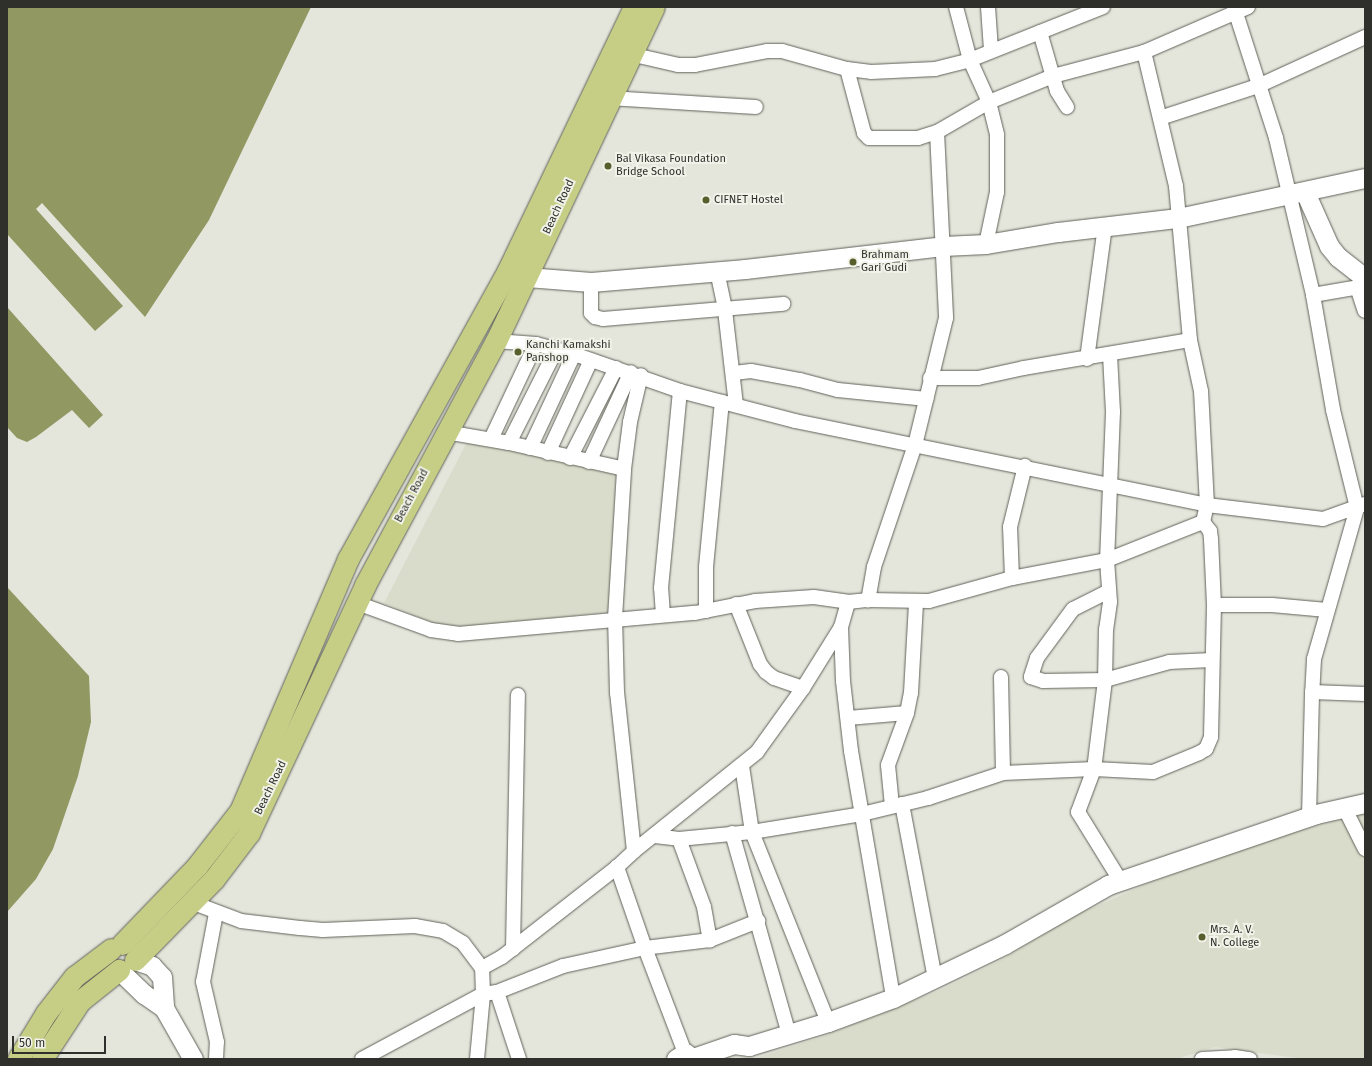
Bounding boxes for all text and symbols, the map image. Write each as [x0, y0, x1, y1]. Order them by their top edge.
place label: Bal Vikasa Foundation Bridge School [616, 153, 726, 179]
marker: Bal Vikasa Foundation Bridge School [603, 161, 613, 171]
street label: Beach Road [541, 178, 577, 236]
place label: CIFNET Hostel [714, 193, 783, 207]
marker: CIFNET Hostel [701, 195, 711, 205]
place label: Brahmam Gari Gudi [861, 249, 909, 275]
marker: Brahmam Gari Gudi [848, 257, 858, 267]
place label: Kanchi Kamakshi Panshop [526, 339, 611, 365]
marker: Kanchi Kamakshi Panshop [513, 347, 523, 357]
street label: Beach Road [392, 467, 432, 525]
street label: Beach Road [252, 759, 290, 817]
place label: Mrs. A. V. N. College [1210, 924, 1259, 950]
marker: Mrs. A. V. N. College [1197, 932, 1207, 942]
scale bar [14, 1028, 108, 1054]
text: 50 m [19, 1036, 45, 1050]

